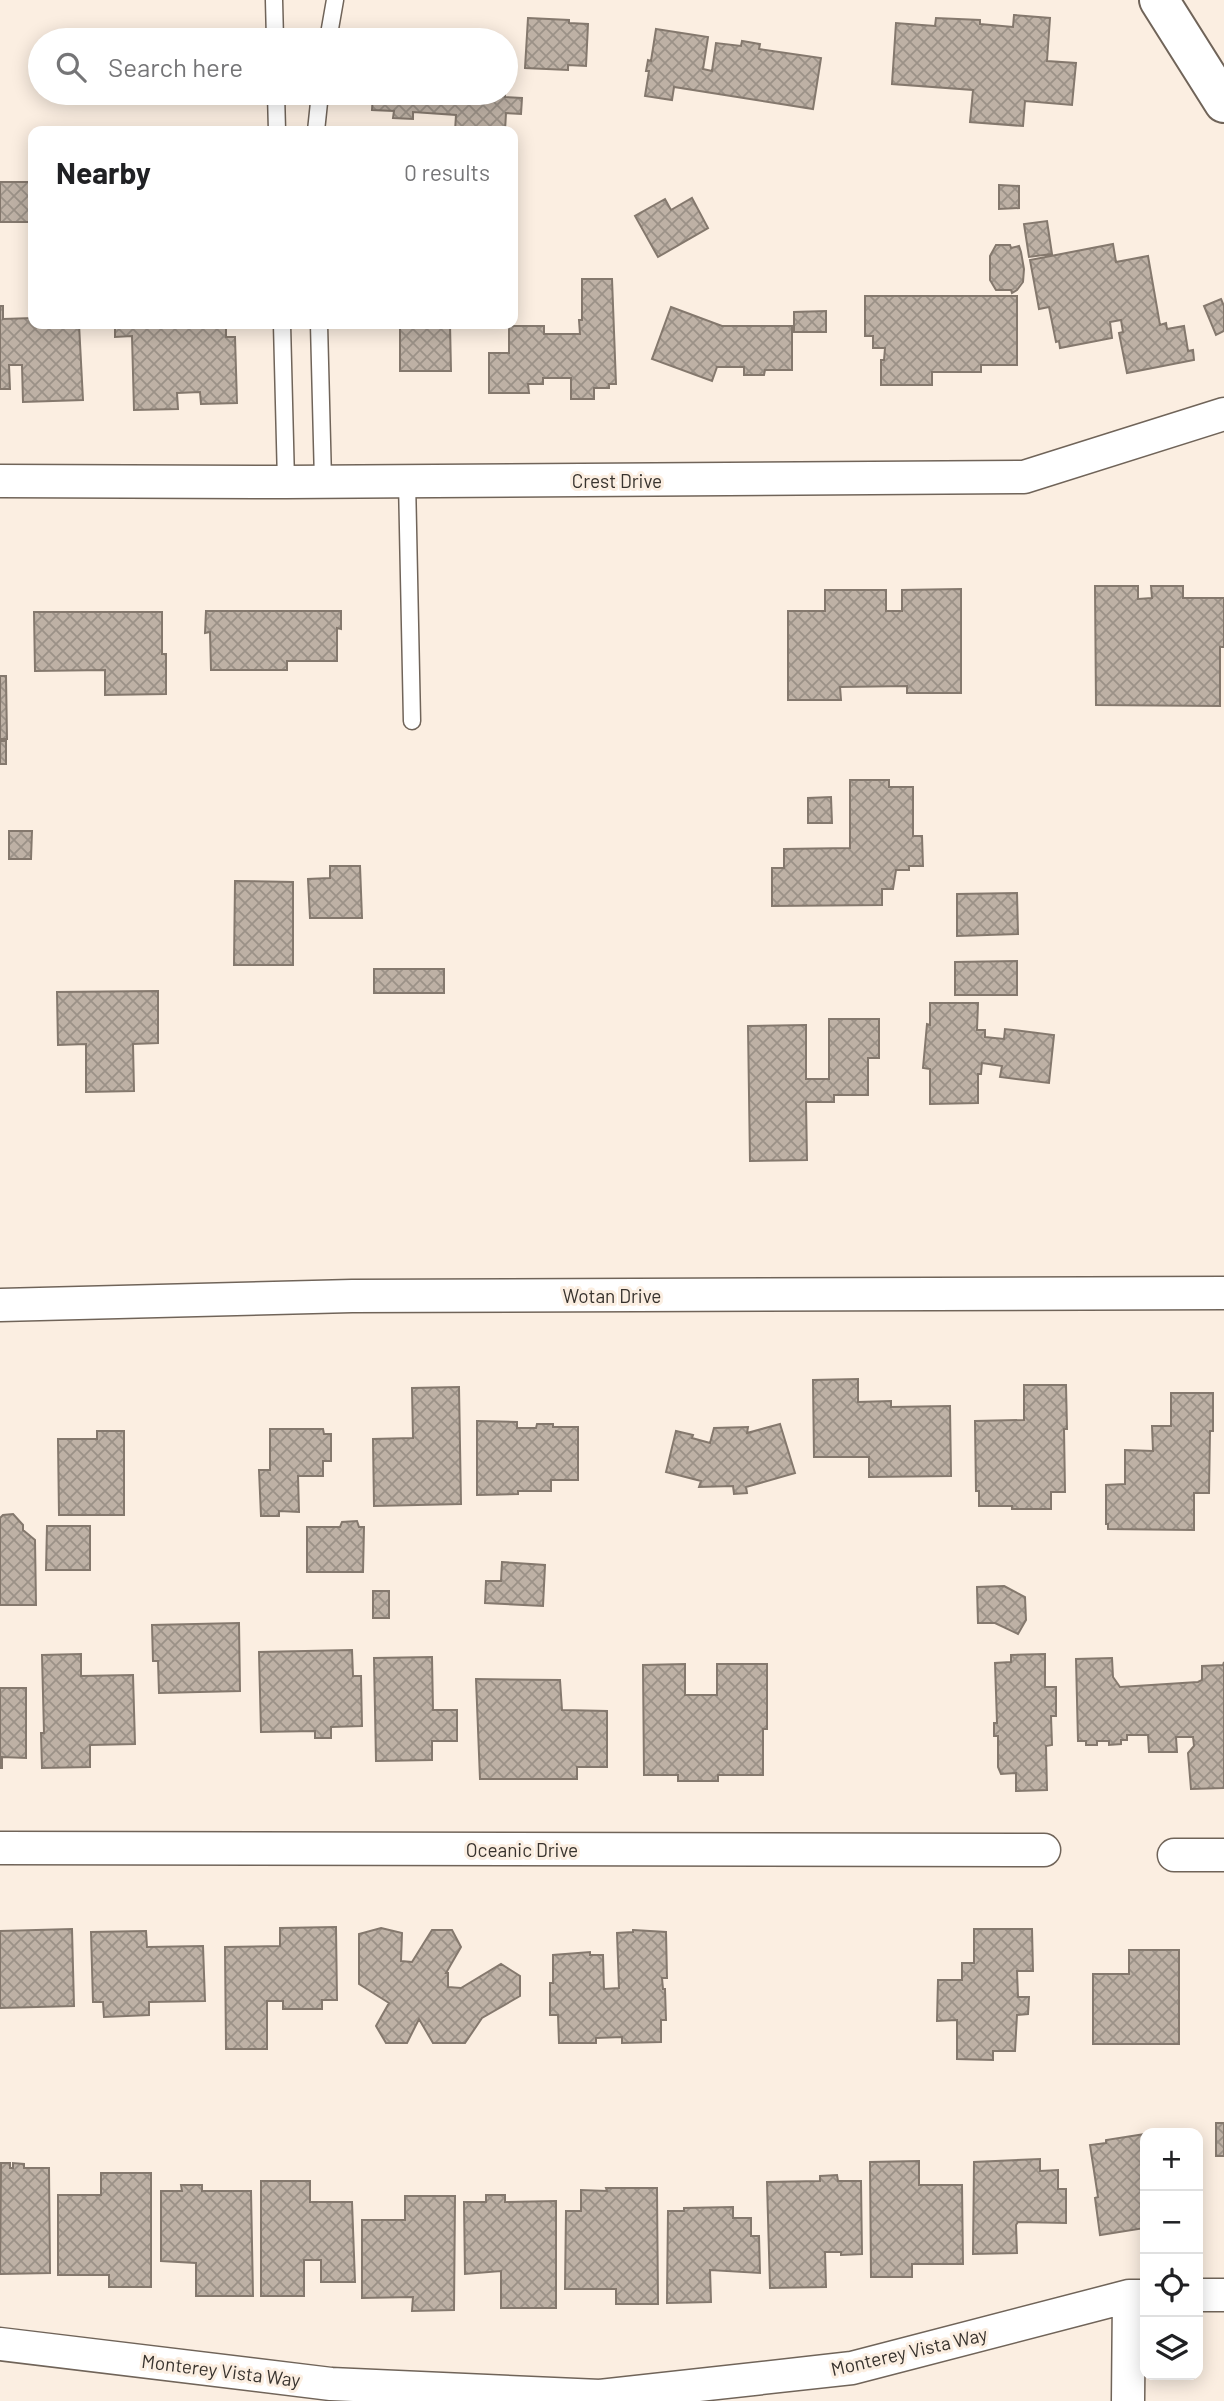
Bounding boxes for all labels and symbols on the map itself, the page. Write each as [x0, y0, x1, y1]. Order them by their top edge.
street label: Crest Drive [572, 469, 662, 492]
street label: Wotan Drive [563, 1284, 662, 1307]
street label: Oceanic Drive [466, 1838, 578, 1861]
street label: Monterey Vista Way [829, 2322, 990, 2380]
street label: Monterey Vista Way [140, 2349, 302, 2391]

